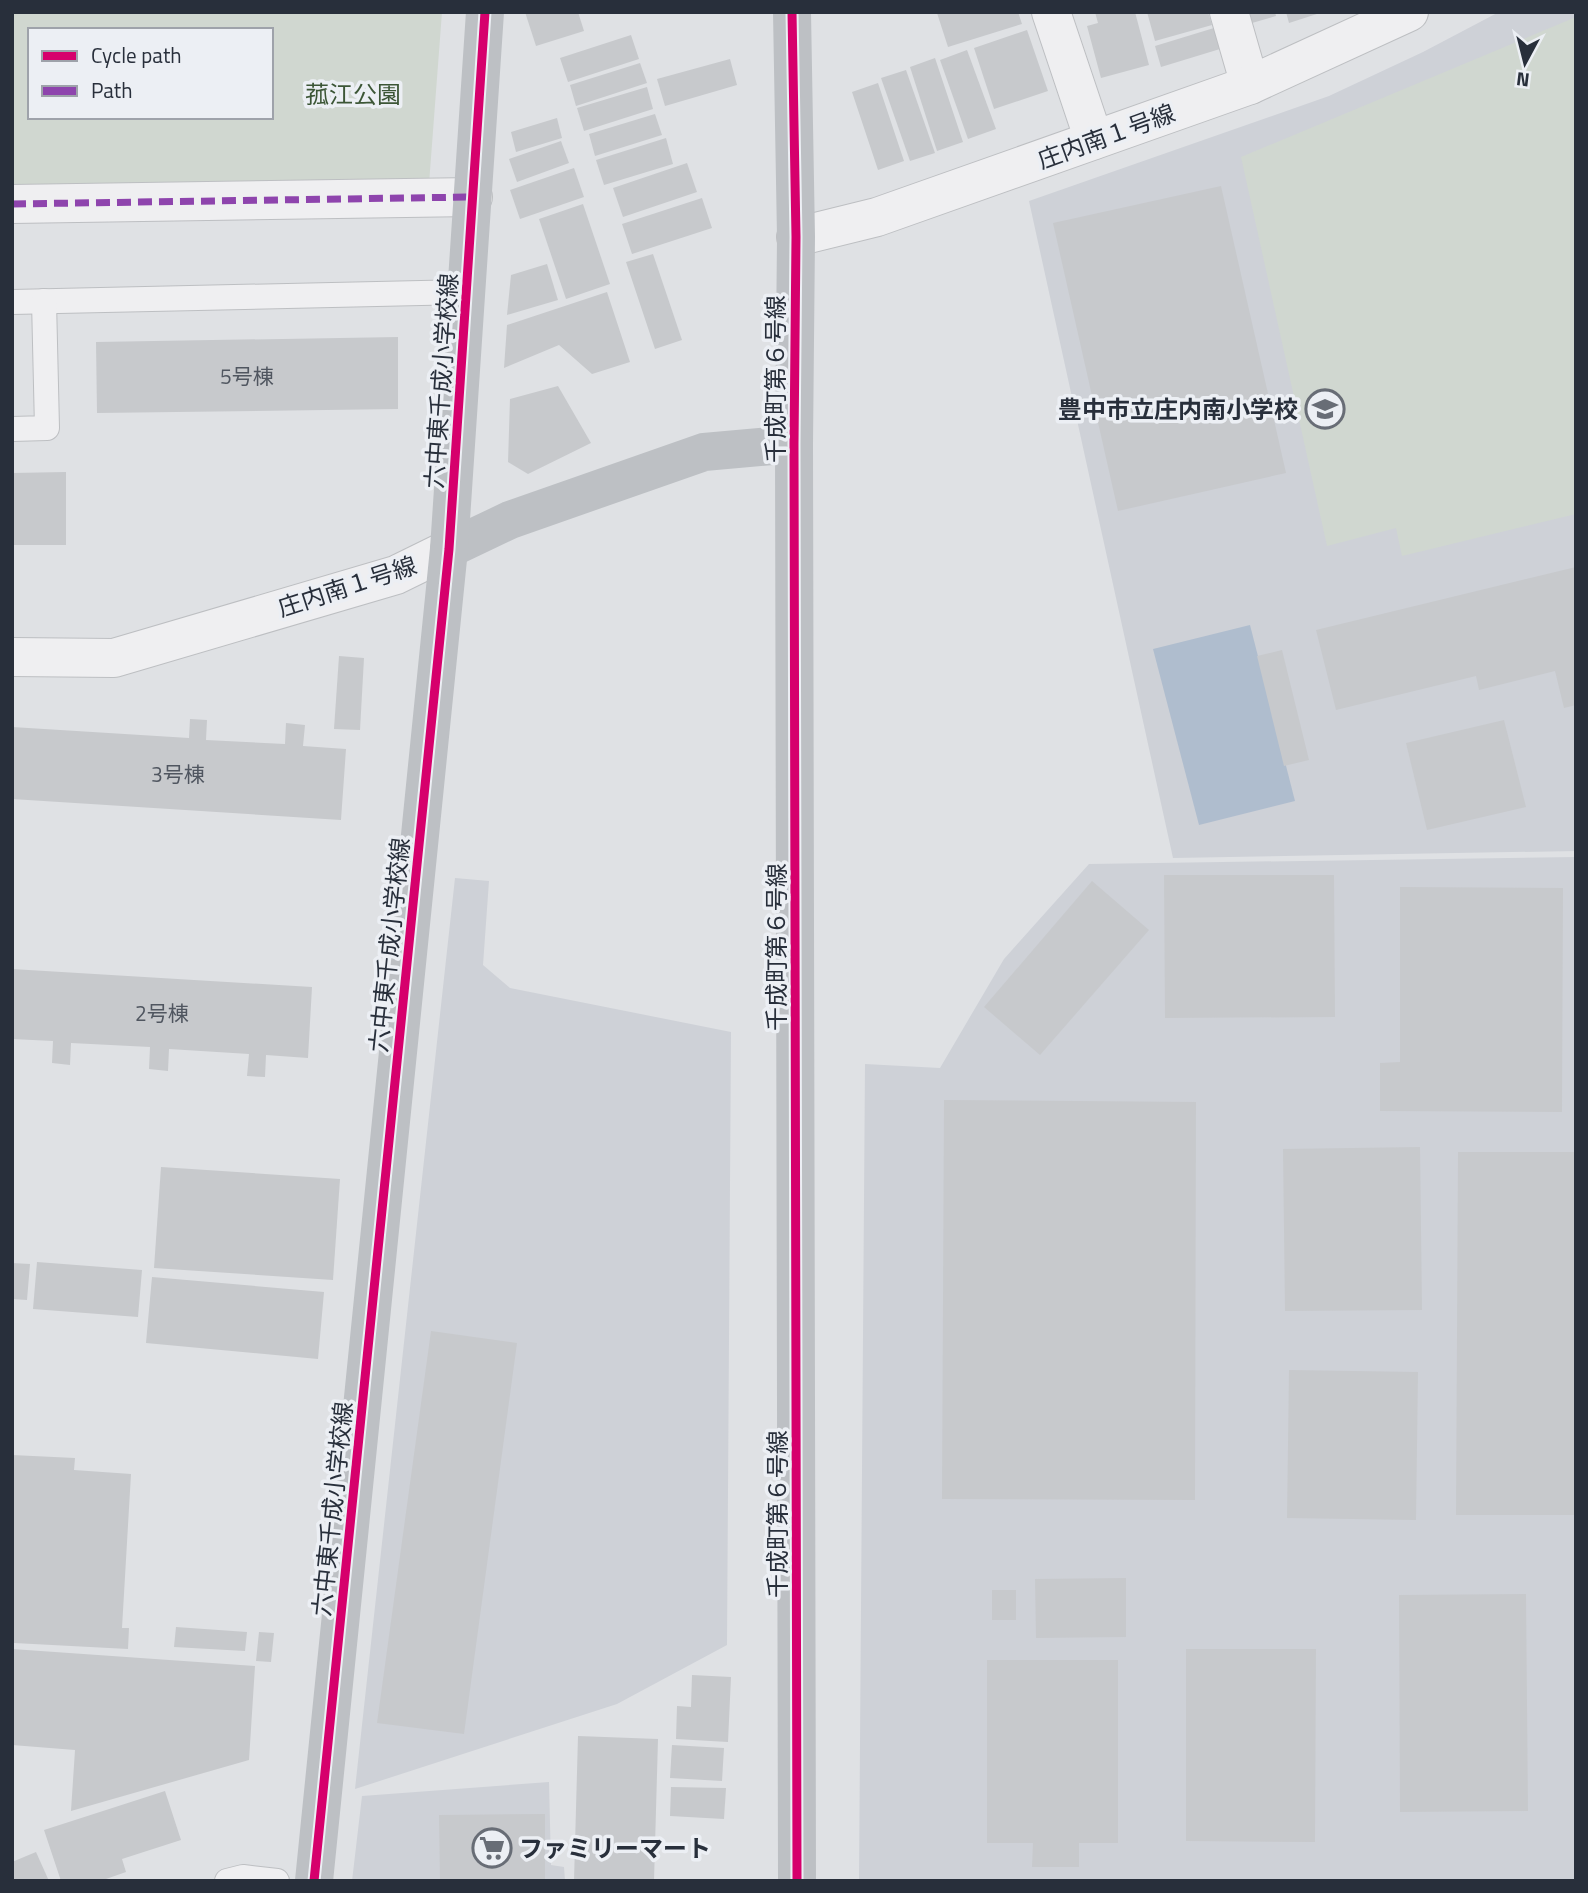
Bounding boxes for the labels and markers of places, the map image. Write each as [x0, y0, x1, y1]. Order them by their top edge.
school or university icon: 豊中市立庄内南小学校 [1304, 388, 1346, 430]
place label: 豊中市立庄内南小学校 [1058, 391, 1298, 427]
supermarket icon: ファミリーマート [471, 1827, 513, 1869]
place label: ファミリーマート [519, 1830, 711, 1866]

